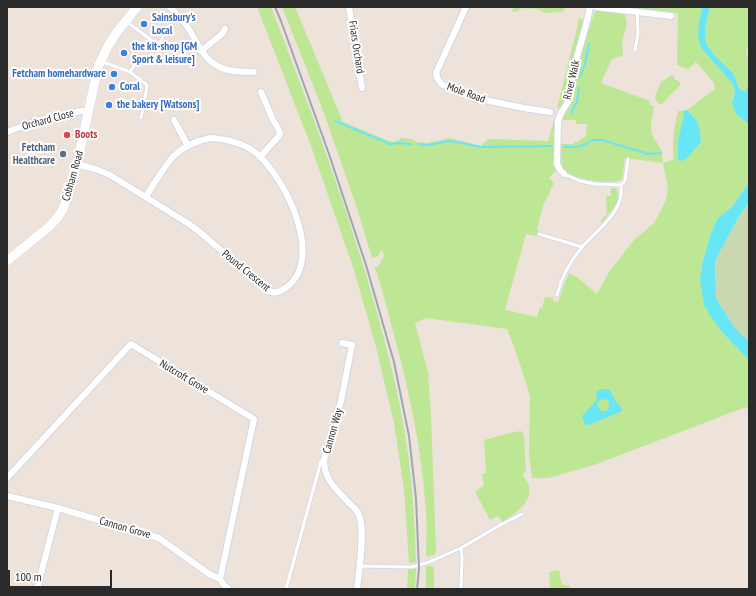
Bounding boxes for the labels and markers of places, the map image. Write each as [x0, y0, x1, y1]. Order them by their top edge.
place label: Sainsbury's Local [152, 11, 196, 37]
marker: Sainsbury's Local [139, 19, 149, 29]
place label: the kit-shop [GM Sport & leisure] [132, 40, 197, 66]
marker: the kit-shop [GM Sport & leisure] [119, 48, 129, 58]
place label: Fetcham homehardware [12, 67, 106, 81]
marker: Fetcham homehardware [109, 69, 119, 79]
place label: Coral [120, 80, 140, 94]
marker: Coral [107, 82, 117, 92]
place label: the bakery [Watsons] [117, 98, 199, 112]
marker: the bakery [Watsons] [104, 100, 114, 110]
place label: Boots [75, 128, 97, 142]
marker: Boots [62, 130, 72, 140]
place label: Fetcham Healthcare [13, 141, 55, 167]
marker: Fetcham Healthcare [58, 149, 68, 159]

